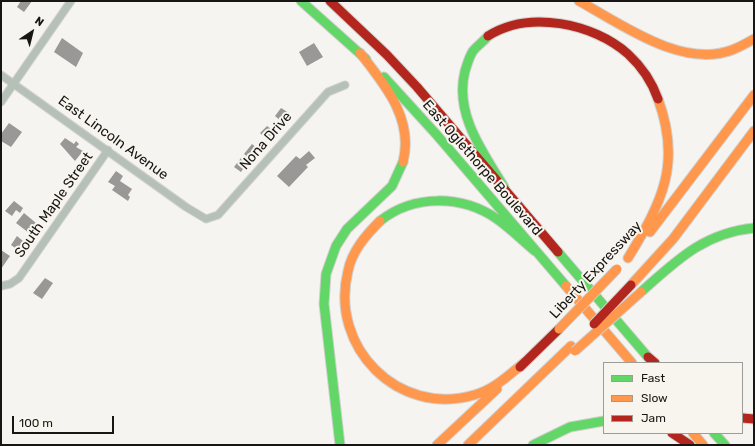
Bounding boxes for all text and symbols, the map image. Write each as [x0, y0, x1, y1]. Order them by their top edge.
north arrow [12, 12, 52, 52]
text: N [32, 14, 46, 29]
street label: East Lincoln Avenue [55, 92, 171, 184]
street label: East Oglethorpe Boulevard [419, 97, 545, 239]
street label: Nona Drive [236, 109, 296, 173]
street label: South Maple Street [11, 149, 97, 261]
street label: Liberty Expressway [546, 218, 646, 322]
legend [603, 362, 743, 434]
text: Fast [641, 371, 665, 385]
text: Slow [641, 391, 668, 405]
scale bar [14, 408, 116, 434]
text: Jam [641, 411, 666, 425]
text: 100 m [19, 416, 53, 430]

